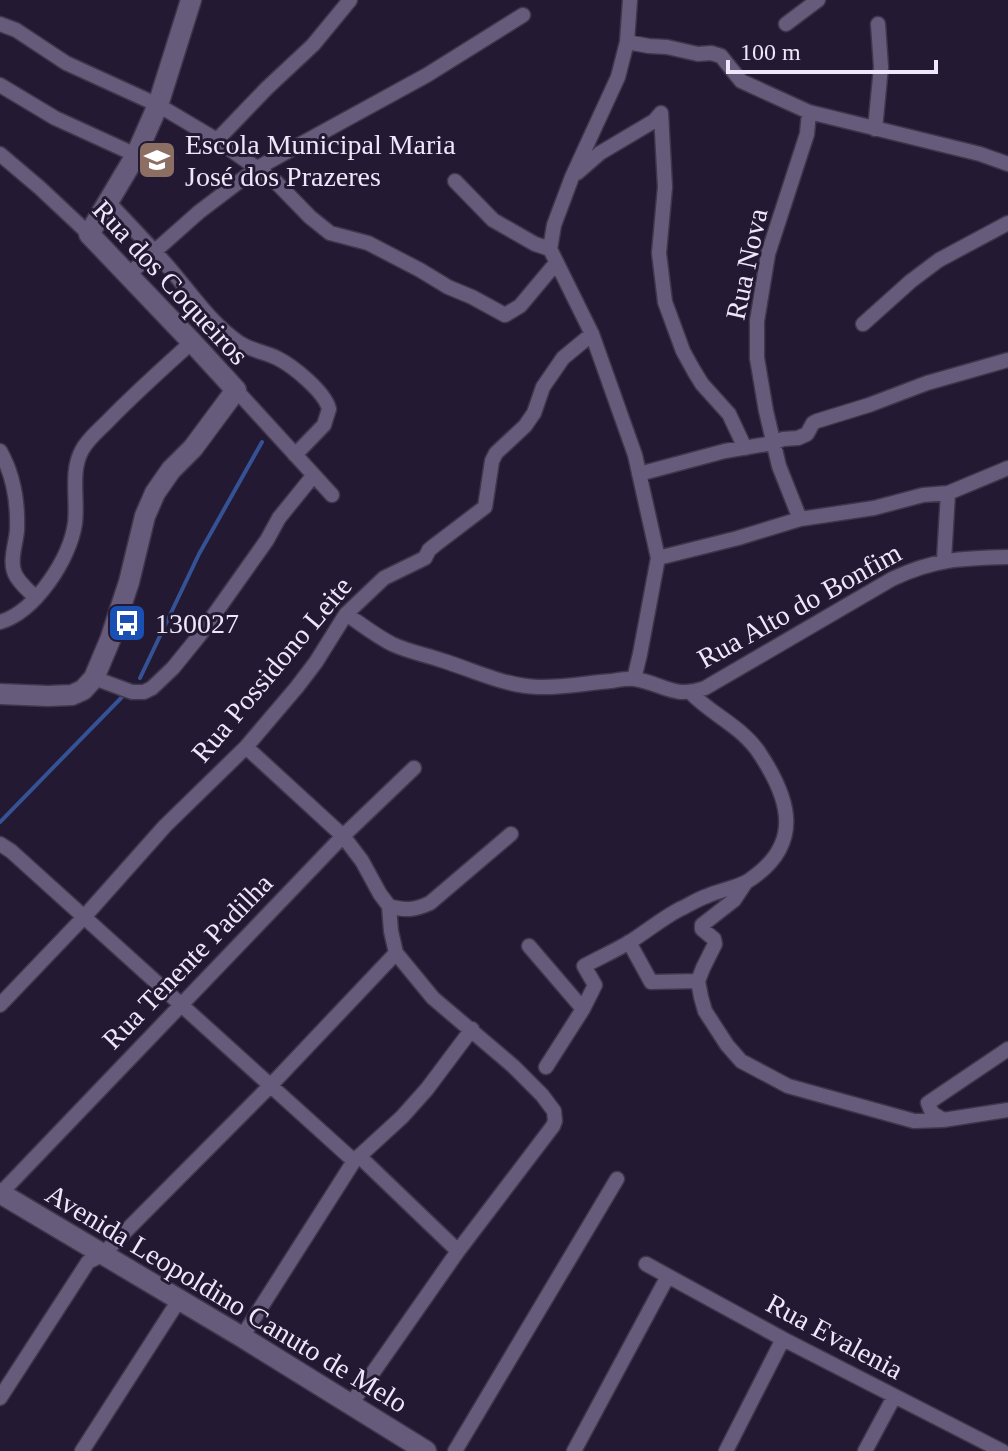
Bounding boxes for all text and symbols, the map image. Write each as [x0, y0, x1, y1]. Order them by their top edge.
scale bar [728, 24, 936, 74]
text: 100 m [740, 39, 801, 65]
place label: Escola Municipal Maria José dos Prazeres [185, 129, 456, 192]
school or university icon: Escola Municipal Maria José dos Prazeres [136, 139, 178, 181]
street label: Rua dos Coqueiros [87, 194, 255, 371]
street label: Rua Nova [720, 205, 773, 322]
street label: Rua Alto do Bonfim [692, 537, 907, 674]
street label: Rua Possidono Leite [185, 571, 358, 768]
bus stop icon: 130027 [106, 602, 148, 644]
place label: 130027 [155, 608, 239, 639]
street label: Rua Tenente Padilha [96, 867, 279, 1055]
street label: Avenida Leopoldino Canuto de Melo [40, 1178, 413, 1419]
street label: Rua Evalenia [761, 1288, 909, 1386]

